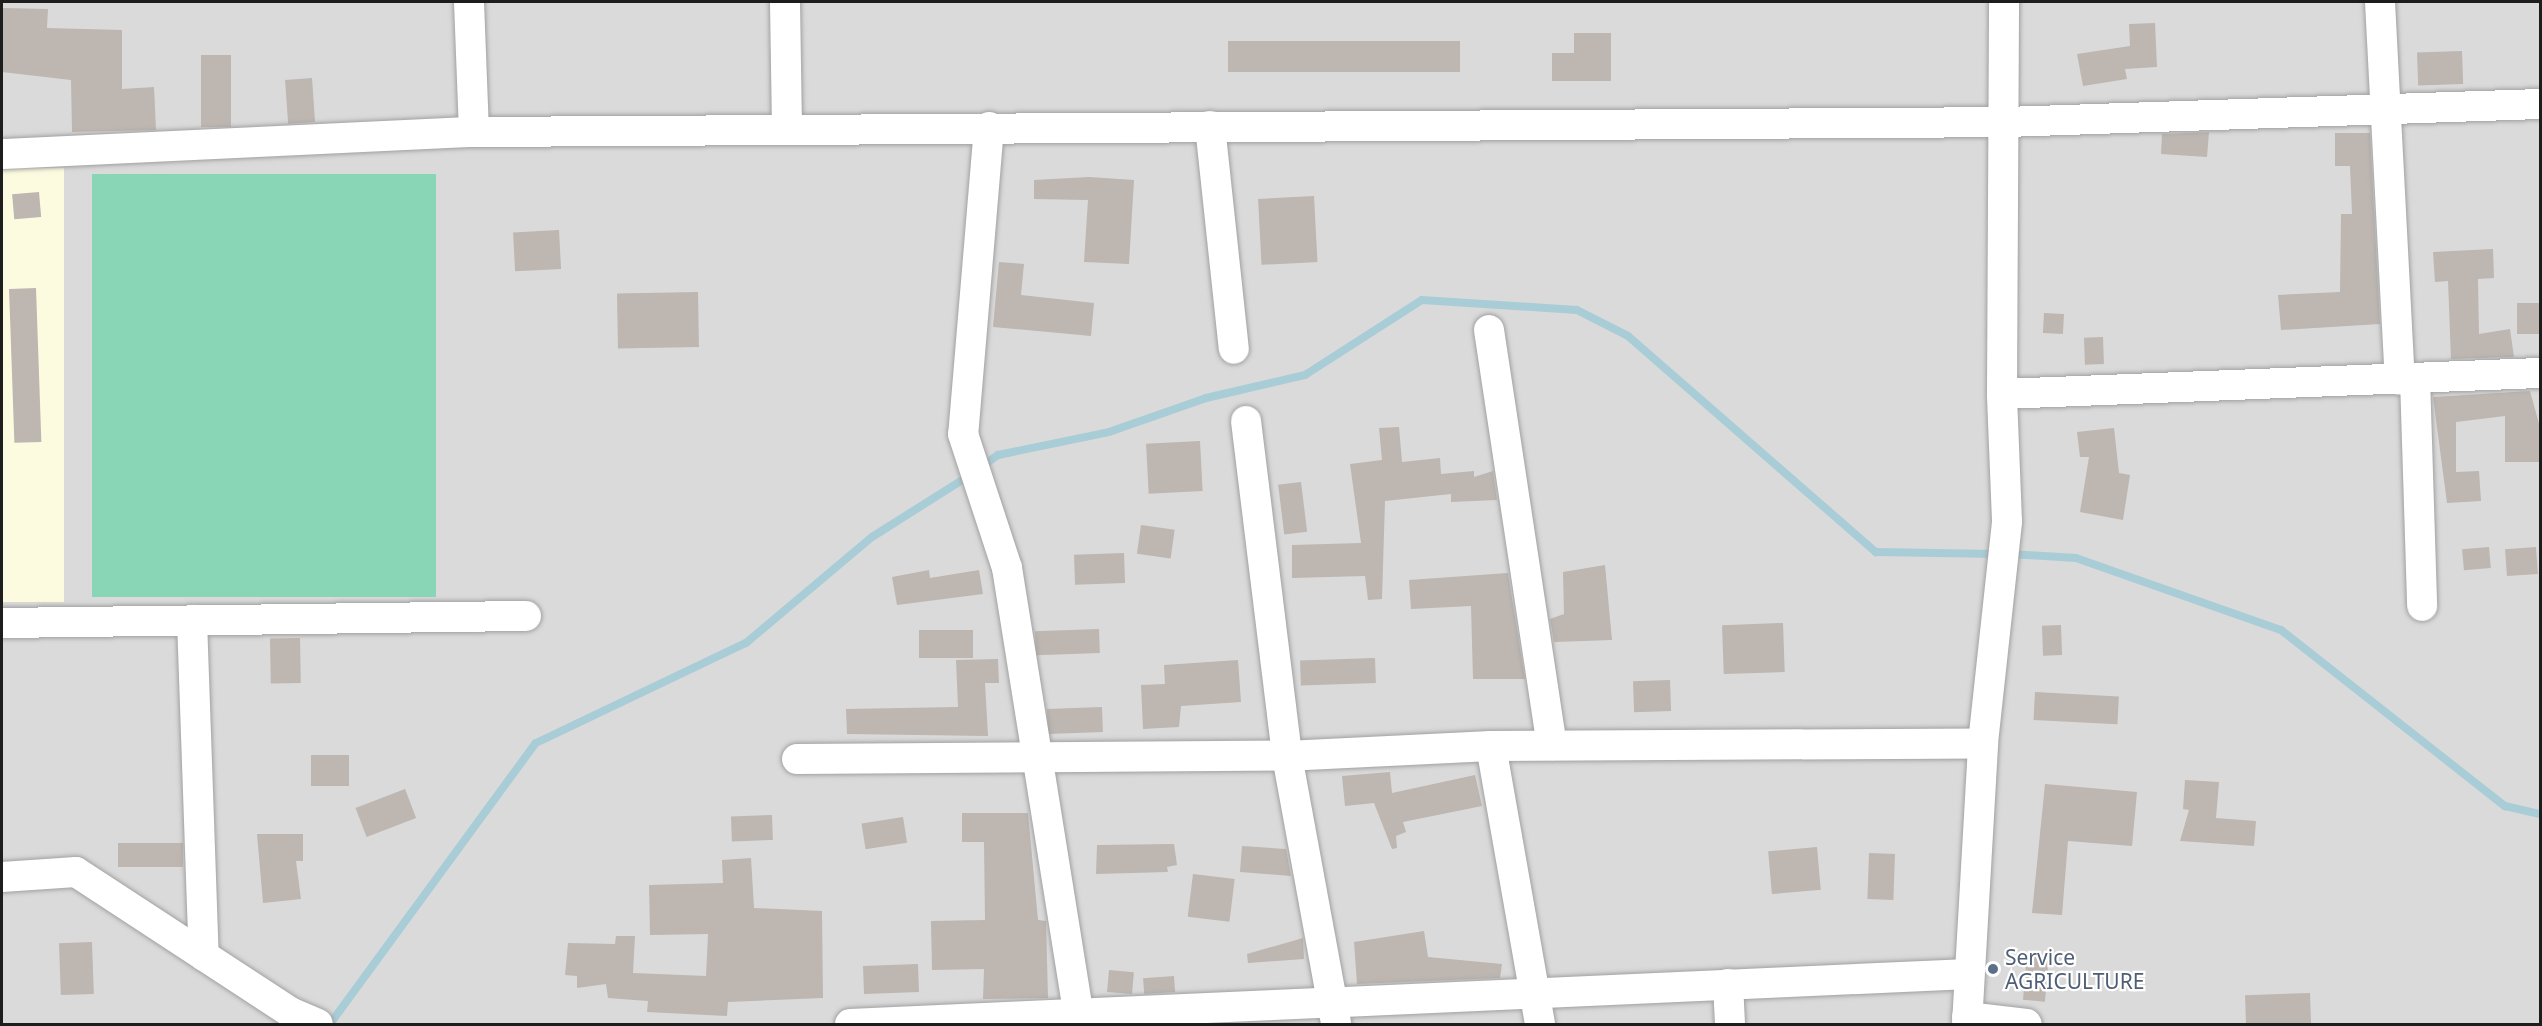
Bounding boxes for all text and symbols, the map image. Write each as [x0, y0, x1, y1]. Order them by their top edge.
place label: Service AGRICULTURE [2005, 944, 2144, 994]
marker: Service AGRICULTURE [1986, 962, 2000, 976]

